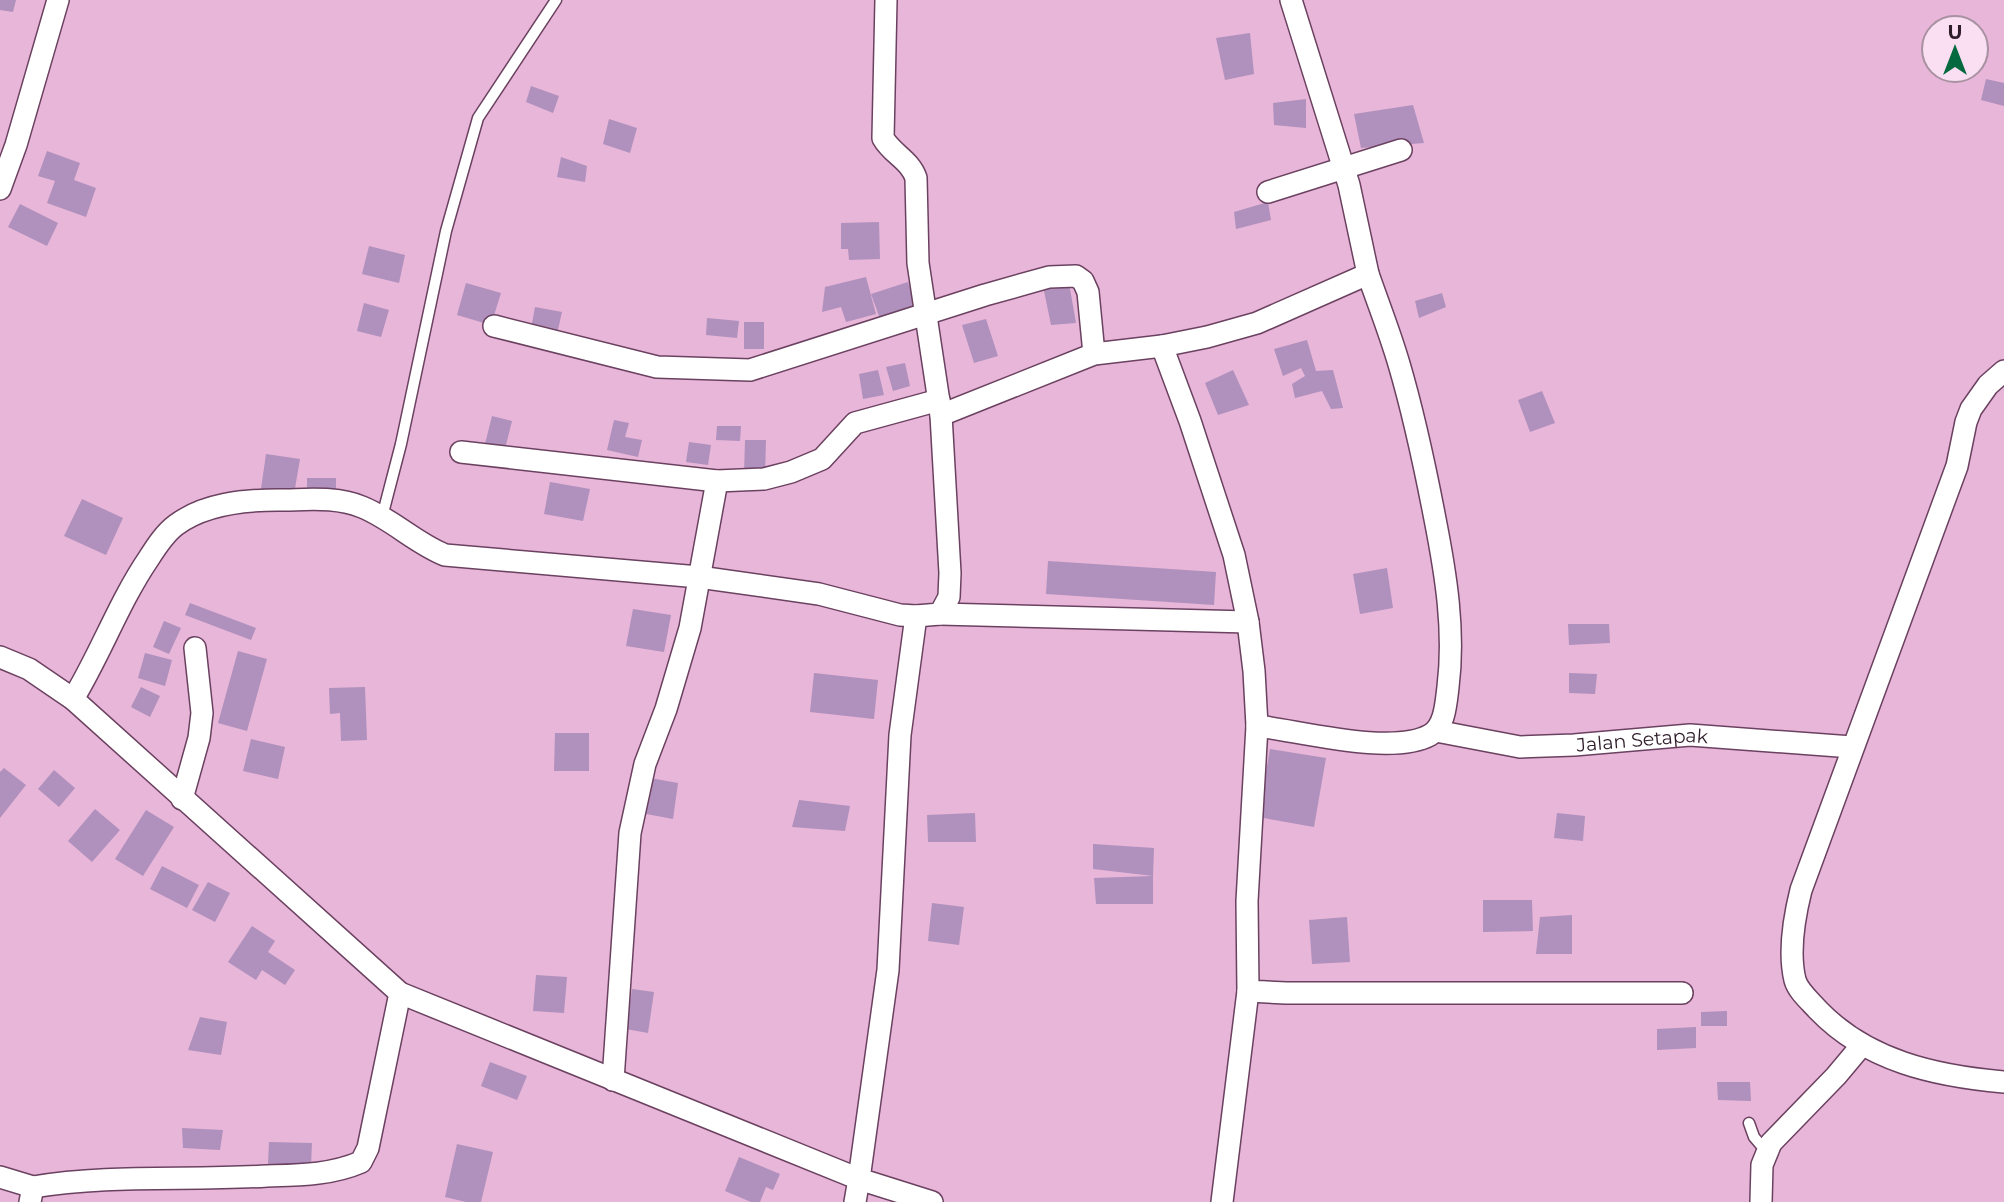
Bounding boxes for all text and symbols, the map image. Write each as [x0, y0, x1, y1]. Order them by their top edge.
north arrow [1920, 14, 1990, 84]
text: U [1948, 21, 1962, 44]
street label: Jalan Setapak [1574, 723, 1709, 756]

